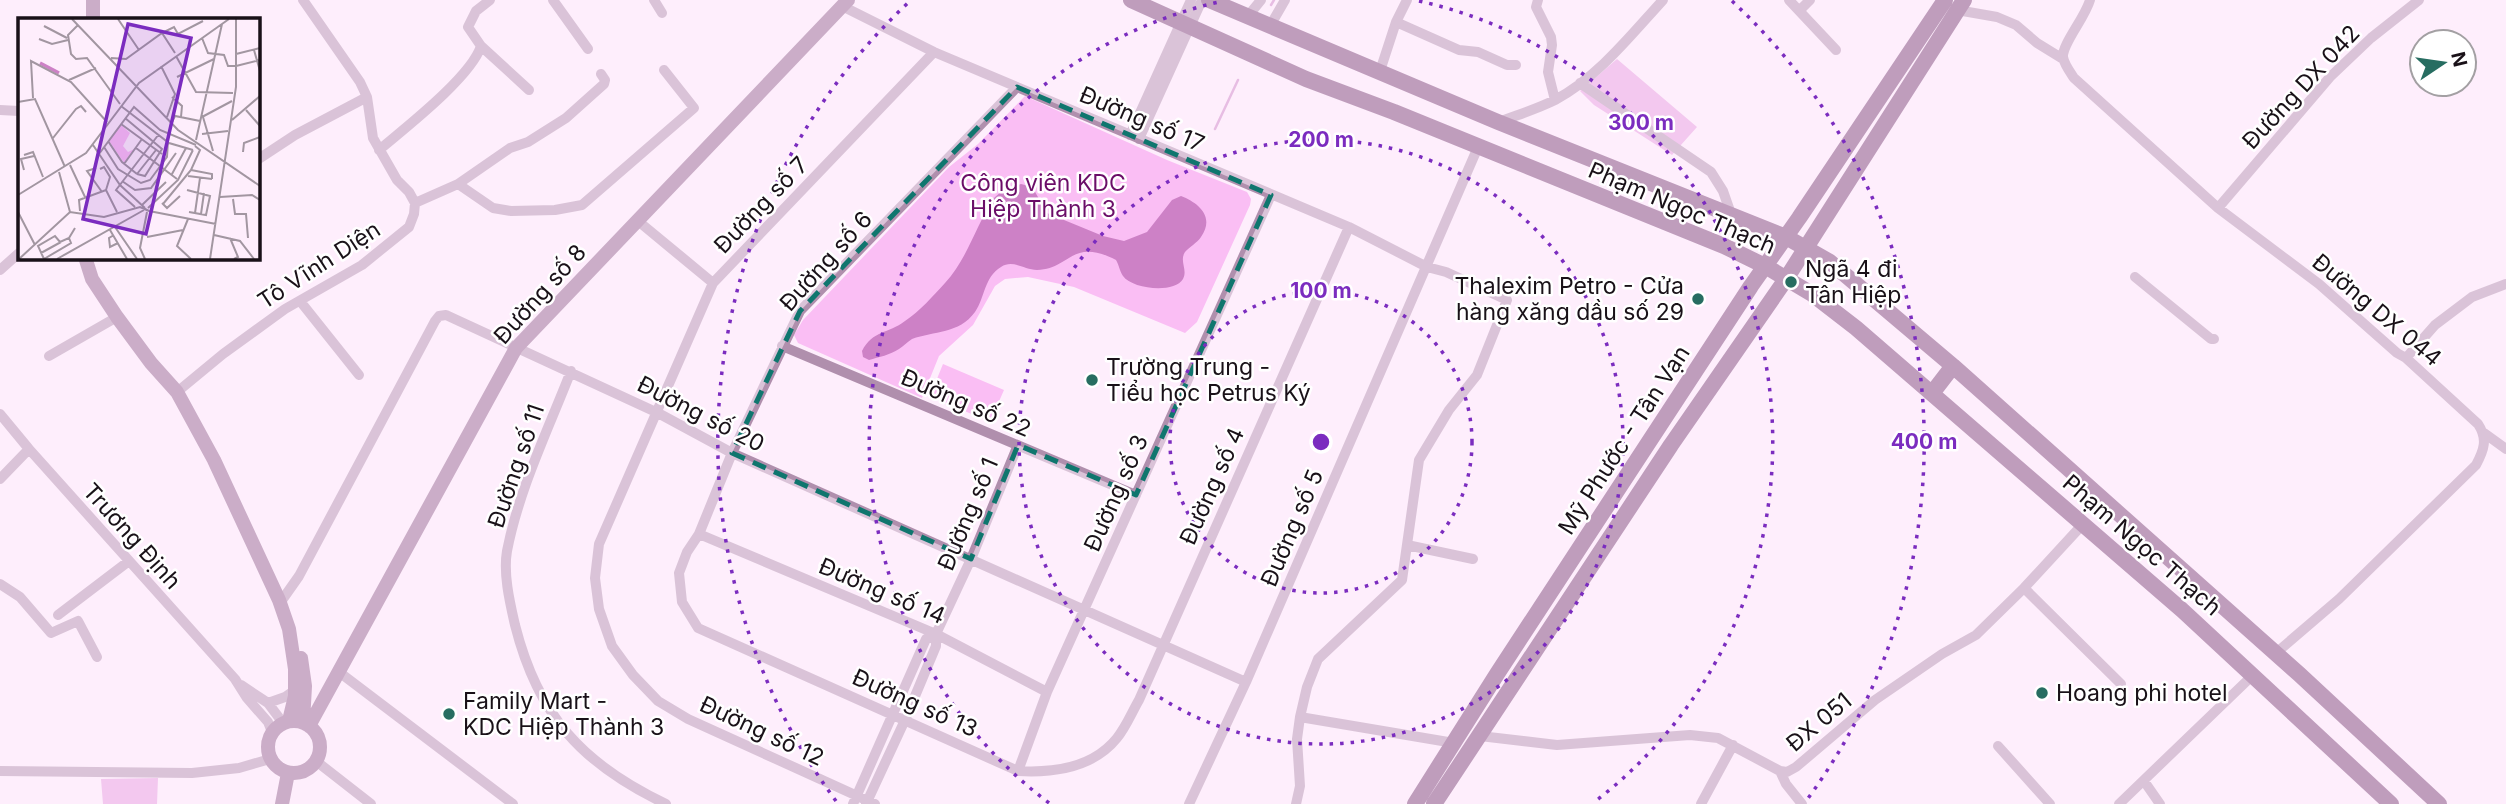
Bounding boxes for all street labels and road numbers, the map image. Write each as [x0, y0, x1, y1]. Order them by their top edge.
street label: Đường DX 042 [2236, 19, 2366, 155]
street label: Đường số 17 [1075, 80, 1209, 158]
street label: Đường số 7 [708, 151, 814, 259]
street label: Phạm Ngọc Thạch [1584, 156, 1780, 260]
street label: Đường số 6 [774, 205, 878, 317]
street label: Tô Vĩnh Diện [253, 215, 385, 315]
street label: Đường số 8 [488, 238, 592, 350]
street label: Đường DX 044 [2307, 248, 2447, 372]
street label: Mỹ Phước - Tân Vạn [1552, 340, 1696, 540]
street label: Đường số 22 [897, 363, 1035, 443]
street label: Đường số 20 [633, 370, 769, 458]
street label: Đường số 11 [482, 400, 550, 532]
street label: Đường số 4 [1174, 423, 1250, 549]
street label: Đường số 3 [1078, 430, 1154, 556]
street label: Đường số 1 [932, 453, 1004, 575]
street label: Đường số 5 [1255, 465, 1329, 591]
street label: Phạm Ngọc Thạch [2057, 469, 2227, 621]
street label: Trương Định [77, 477, 187, 595]
street label: Đường số 14 [815, 552, 949, 630]
street label: Đường số 13 [848, 663, 982, 743]
street label: ĐX 051 [1781, 687, 1857, 757]
street label: Đường số 12 [695, 690, 829, 772]

